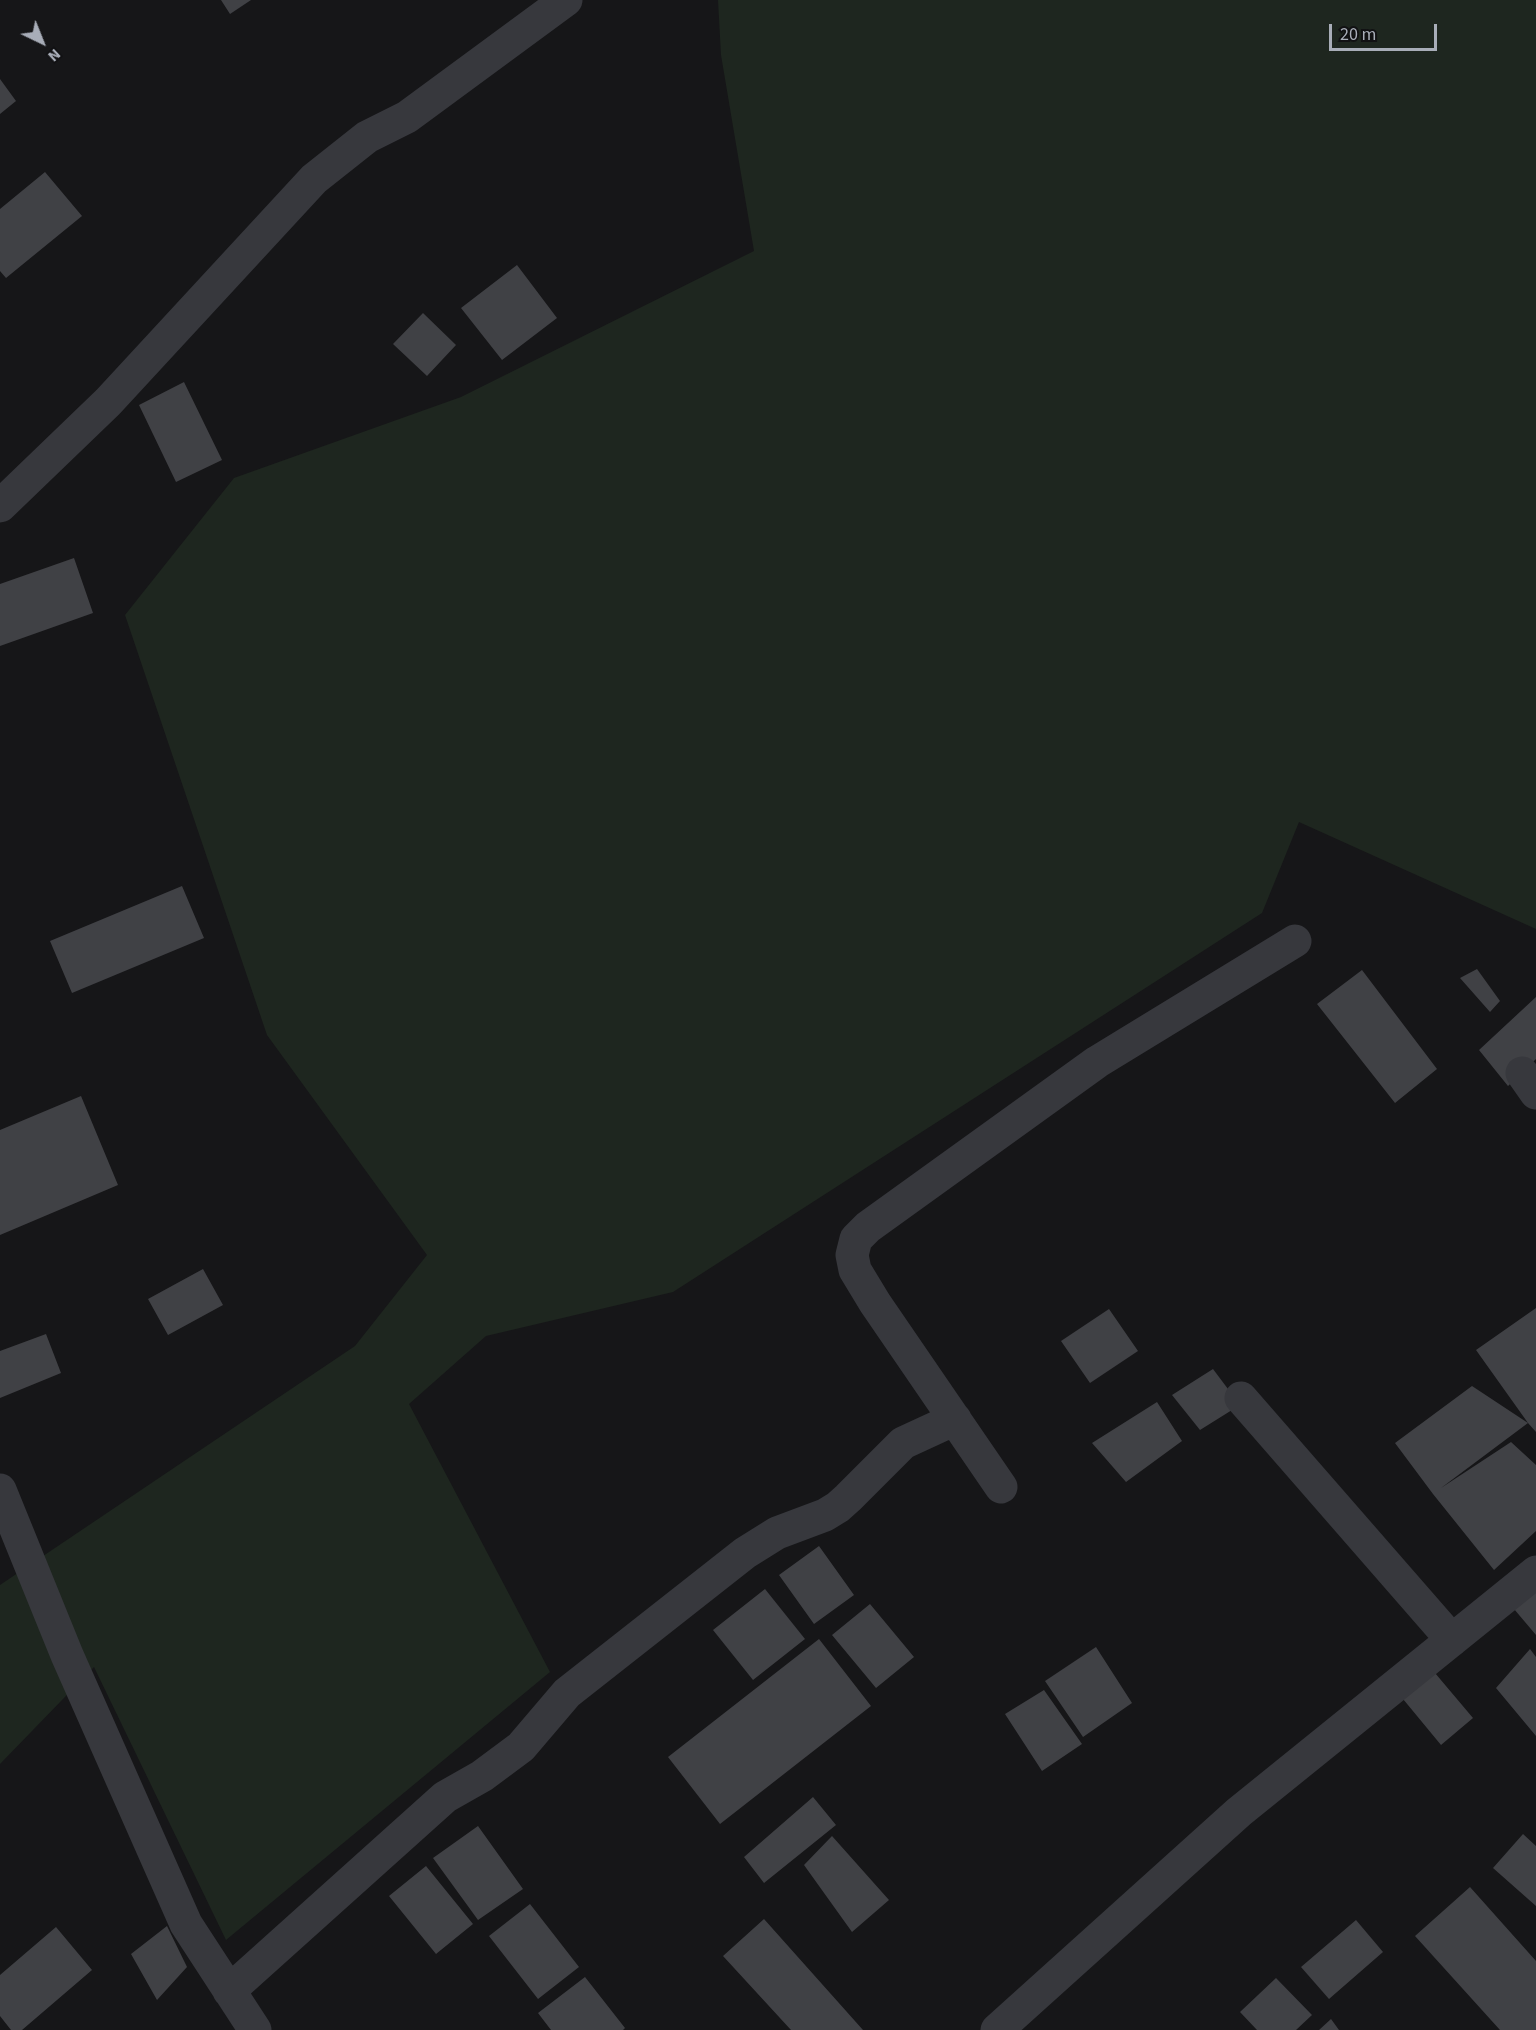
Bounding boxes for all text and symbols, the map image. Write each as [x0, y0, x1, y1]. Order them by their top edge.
north arrow [12, 12, 72, 72]
scale bar [1332, 12, 1440, 50]
text: 20 m [1340, 22, 1376, 47]
text: N [43, 43, 66, 67]

